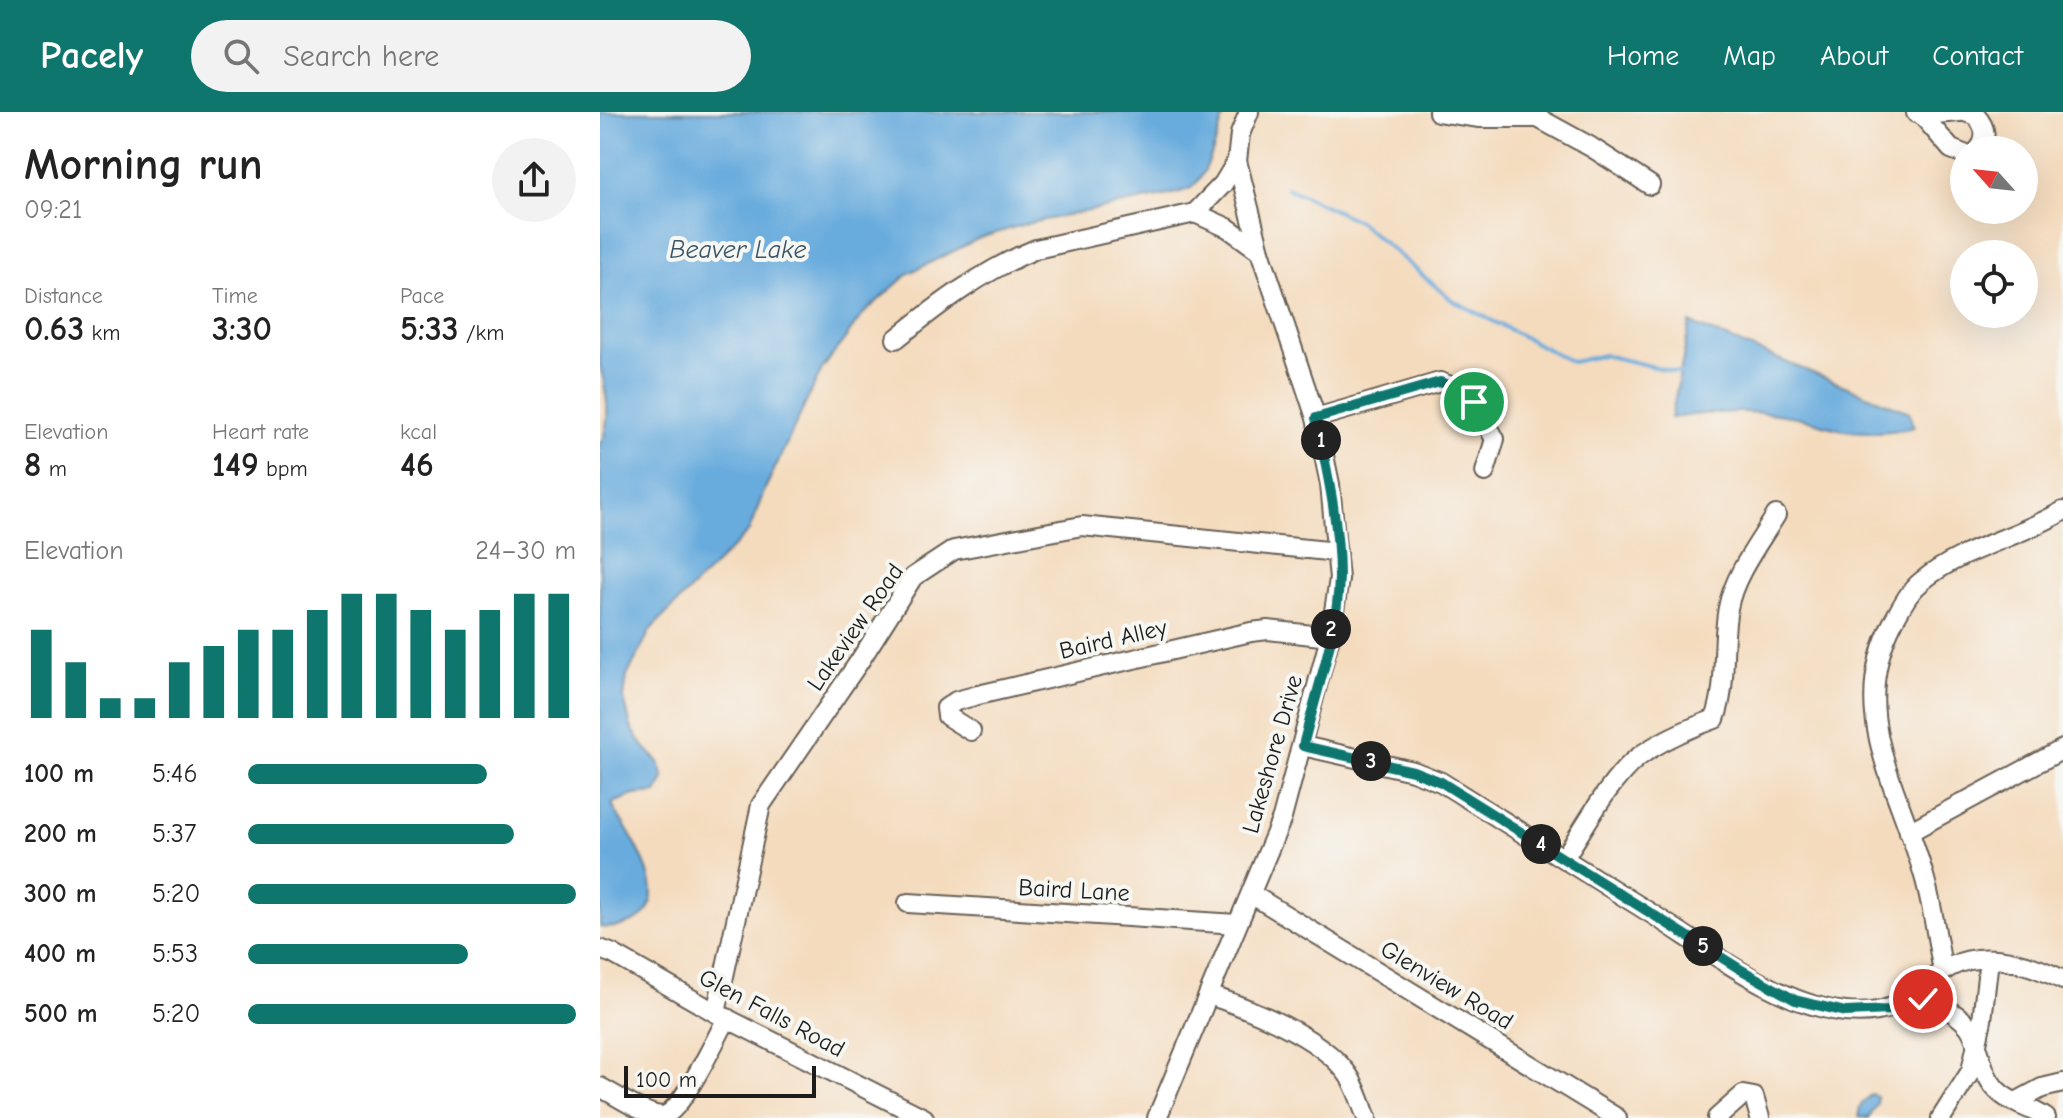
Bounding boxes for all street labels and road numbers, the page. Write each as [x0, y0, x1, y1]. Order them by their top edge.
street label: Lakeview Road [801, 558, 909, 696]
street label: Baird Alley [1057, 613, 1170, 665]
street label: Lakeshore Drive [1236, 672, 1308, 836]
street label: Baird Lane [1018, 873, 1130, 907]
street label: Glenview Road [1376, 935, 1518, 1035]
street label: Glen Falls Road [694, 963, 850, 1063]

